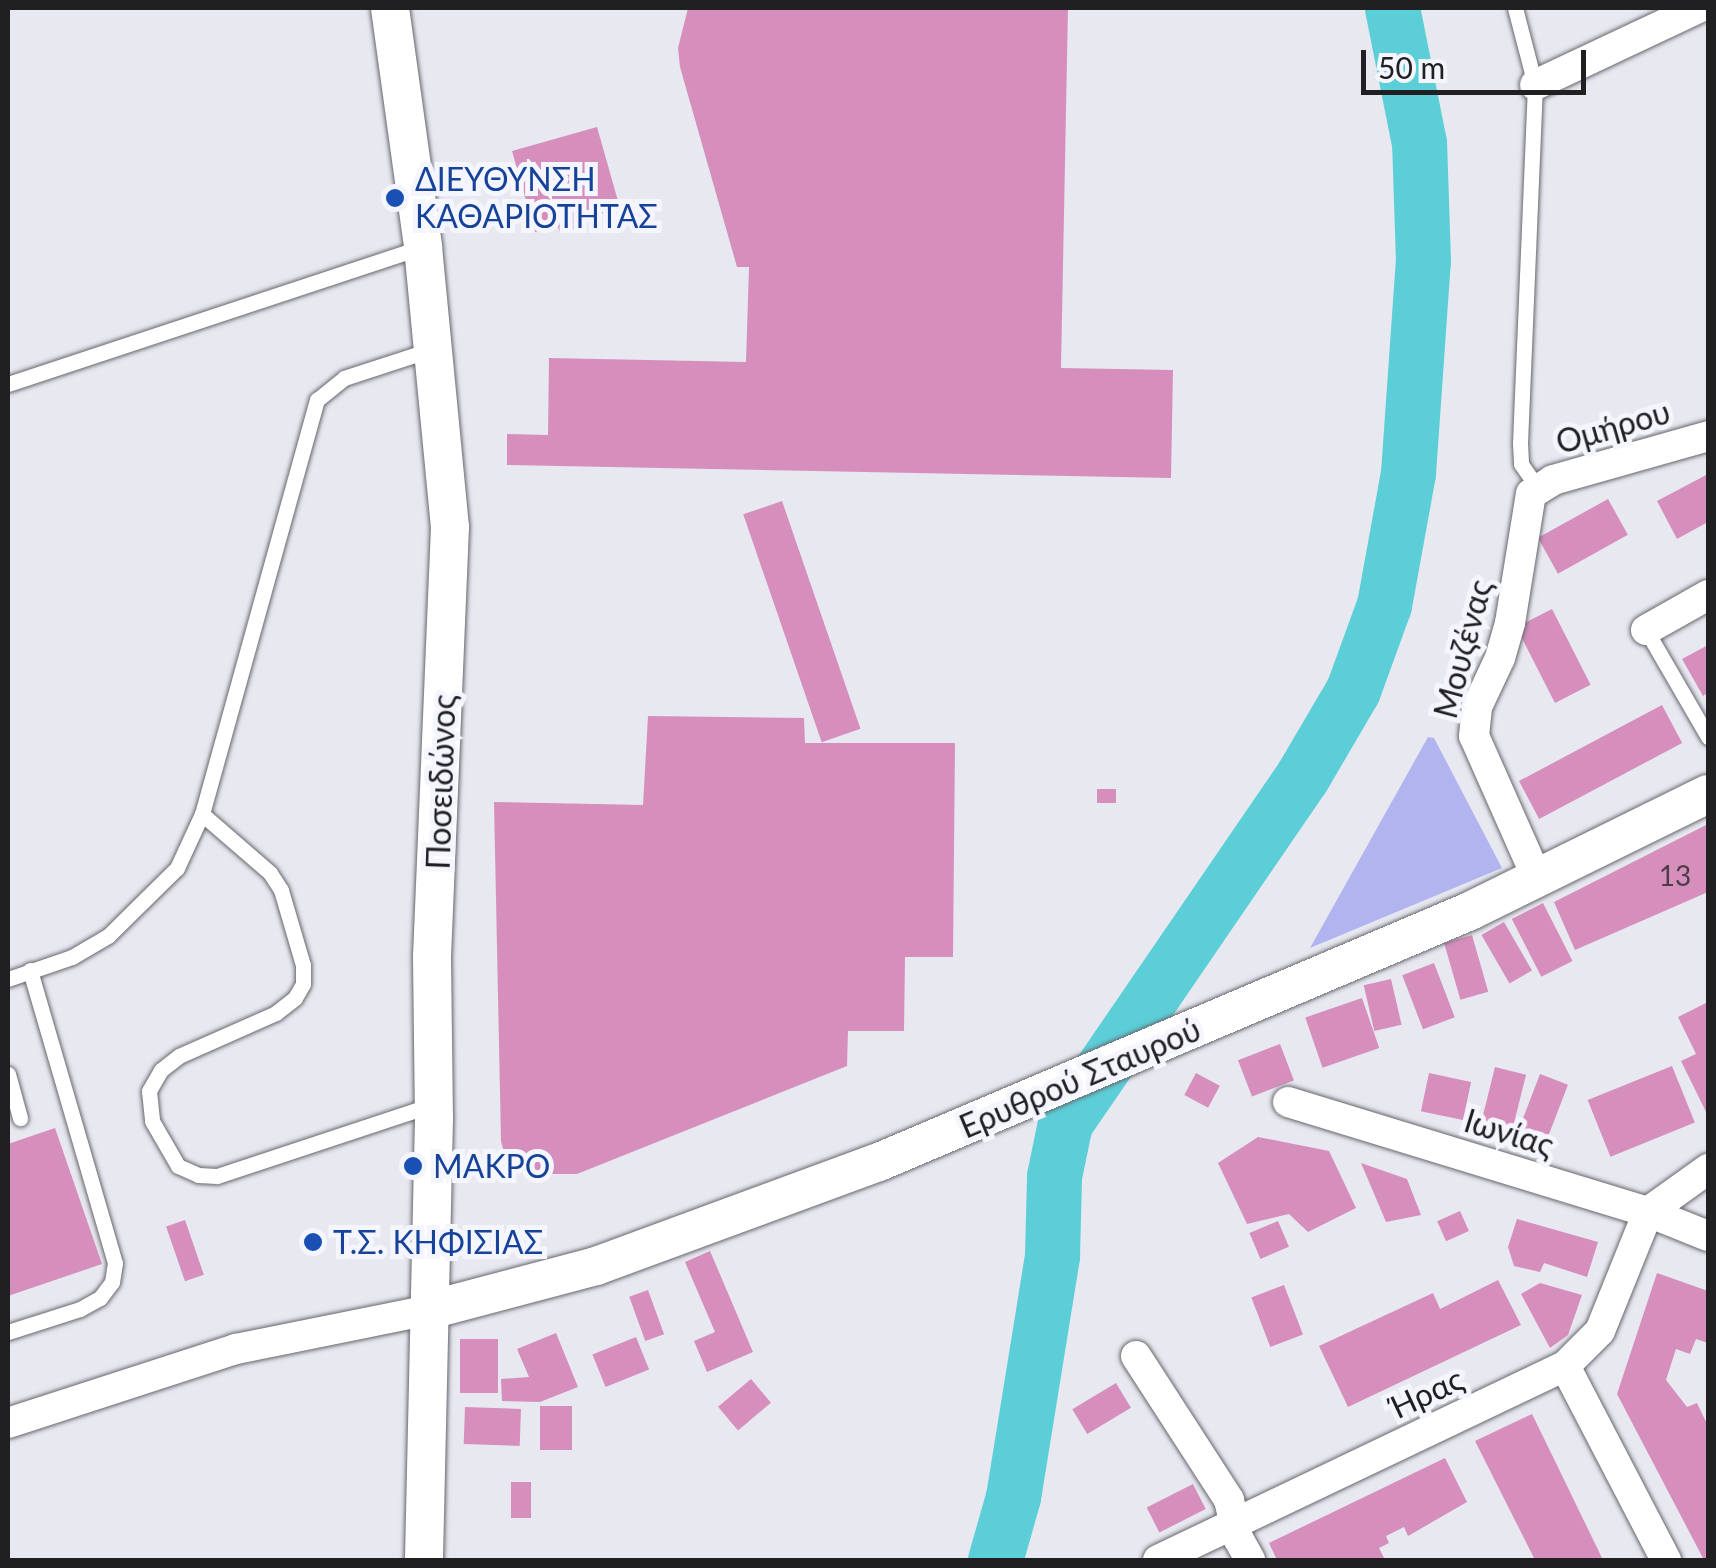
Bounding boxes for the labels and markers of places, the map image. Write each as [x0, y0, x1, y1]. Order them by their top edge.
place label: ΔΙΕΥΘΥΝΣΗ ΚΑΘΑΡΙΟΤΗΤΑΣ [415, 161, 658, 236]
marker: ΔΙΕΥΘΥΝΣΗ ΚΑΘΑΡΙΟΤΗΤΑΣ [384, 187, 406, 209]
place label: ΜΑΚΡΟ [433, 1147, 550, 1185]
marker: ΜΑΚΡΟ [402, 1155, 424, 1177]
place label: Τ.Σ. ΚΗΦΙΣΙΑΣ [333, 1223, 543, 1261]
marker: Τ.Σ. ΚΗΦΙΣΙΑΣ [302, 1231, 324, 1253]

